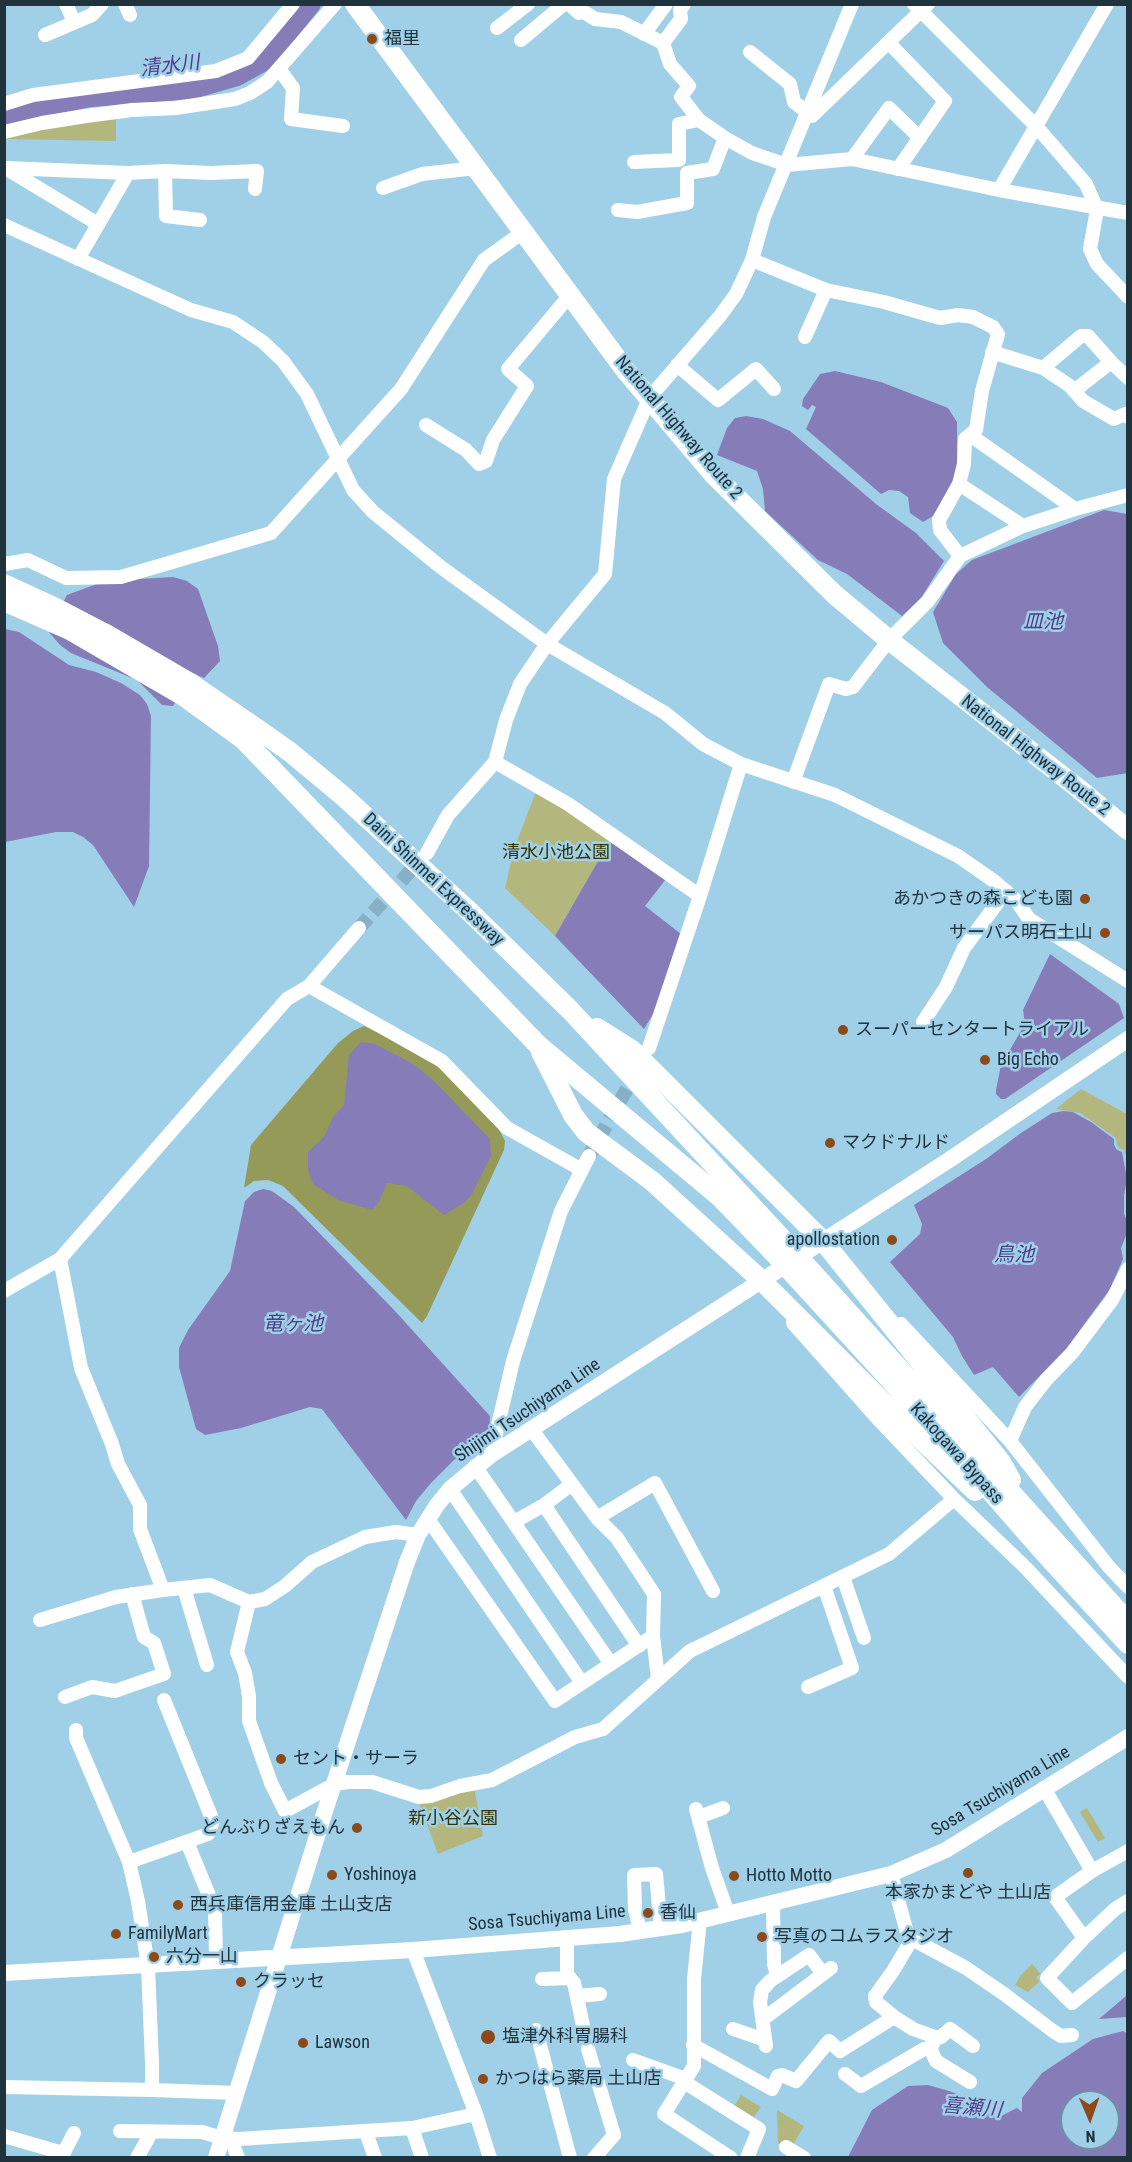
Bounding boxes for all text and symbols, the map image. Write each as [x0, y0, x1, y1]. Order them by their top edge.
place label: 福里 [384, 28, 420, 50]
marker: 福里 [365, 32, 379, 46]
water label: 清水川 [139, 51, 201, 83]
street label: National Highway Route 2 [610, 352, 746, 504]
water label: 皿池 [1023, 611, 1063, 635]
street label: National Highway Route 2 [956, 691, 1114, 821]
street label: Daini Shinmei Expressway [358, 809, 508, 951]
park label: 清水小池公園 [502, 842, 610, 864]
place label: あかつきの森こども園 [893, 888, 1073, 910]
marker: あかつきの森こども園 [1078, 892, 1092, 906]
place label: サーパス明石土山 [949, 922, 1093, 944]
marker: サーパス明石土山 [1098, 926, 1112, 940]
place label: スーパーセンタートライアル [855, 1019, 1089, 1041]
marker: スーパーセンタートライアル [836, 1023, 850, 1037]
place label: Big Echo [997, 1049, 1059, 1071]
marker: Big Echo [978, 1053, 992, 1067]
place label: マクドナルド [842, 1132, 950, 1154]
marker: マクドナルド [823, 1136, 837, 1150]
place label: apollostation [787, 1229, 880, 1251]
marker: apollostation [885, 1233, 899, 1247]
water label: 鳥池 [994, 1244, 1034, 1268]
water label: 竜ヶ池 [263, 1313, 323, 1337]
street label: Shijimi Tsuchiyama Line [451, 1354, 605, 1468]
street label: Kakogawa Bypass [905, 1399, 1007, 1509]
street label: Sosa Tsuchiyama Line [928, 1742, 1074, 1842]
place label: セント・サーラ [293, 1748, 419, 1770]
marker: セント・サーラ [274, 1752, 288, 1766]
park label: 新小谷公園 [408, 1808, 498, 1830]
place label: どんぶりざえもん [201, 1817, 345, 1839]
marker: どんぶりざえもん [350, 1821, 364, 1835]
place label: Yoshinoya [344, 1864, 417, 1886]
place label: Hotto Motto [746, 1865, 832, 1887]
marker: 本家かまどや 土山店 [961, 1866, 975, 1880]
marker: Yoshinoya [325, 1868, 339, 1882]
marker: Hotto Motto [727, 1869, 741, 1883]
place label: 本家かまどや 土山店 [885, 1882, 1051, 1904]
place label: 西兵庫信用金庫 土山支店 [190, 1894, 392, 1916]
marker: 西兵庫信用金庫 土山支店 [171, 1898, 185, 1912]
street label: Sosa Tsuchiyama Line [467, 1901, 627, 1937]
place label: 香仙 [660, 1902, 696, 1924]
marker: 香仙 [641, 1906, 655, 1920]
place label: FamilyMart [128, 1923, 208, 1945]
place label: 写真のコムラスタジオ [774, 1926, 954, 1948]
marker: FamilyMart [109, 1927, 123, 1941]
marker: 写真のコムラスタジオ [755, 1930, 769, 1944]
place label: 六分一山 [166, 1946, 238, 1968]
marker: 六分一山 [147, 1950, 161, 1964]
place label: クラッセ [253, 1971, 325, 1993]
marker: クラッセ [234, 1975, 248, 1989]
place label: 塩津外科胃腸科 [502, 2026, 628, 2048]
marker: 塩津外科胃腸科 [479, 2028, 497, 2046]
place label: Lawson [315, 2032, 370, 2054]
marker: Lawson [296, 2036, 310, 2050]
place label: かつはら薬局 土山店 [495, 2068, 661, 2090]
marker: かつはら薬局 土山店 [476, 2072, 490, 2086]
north arrow [1060, 2090, 1120, 2150]
water label: 喜瀬川 [941, 2094, 1003, 2124]
text: N [1085, 2127, 1096, 2146]

